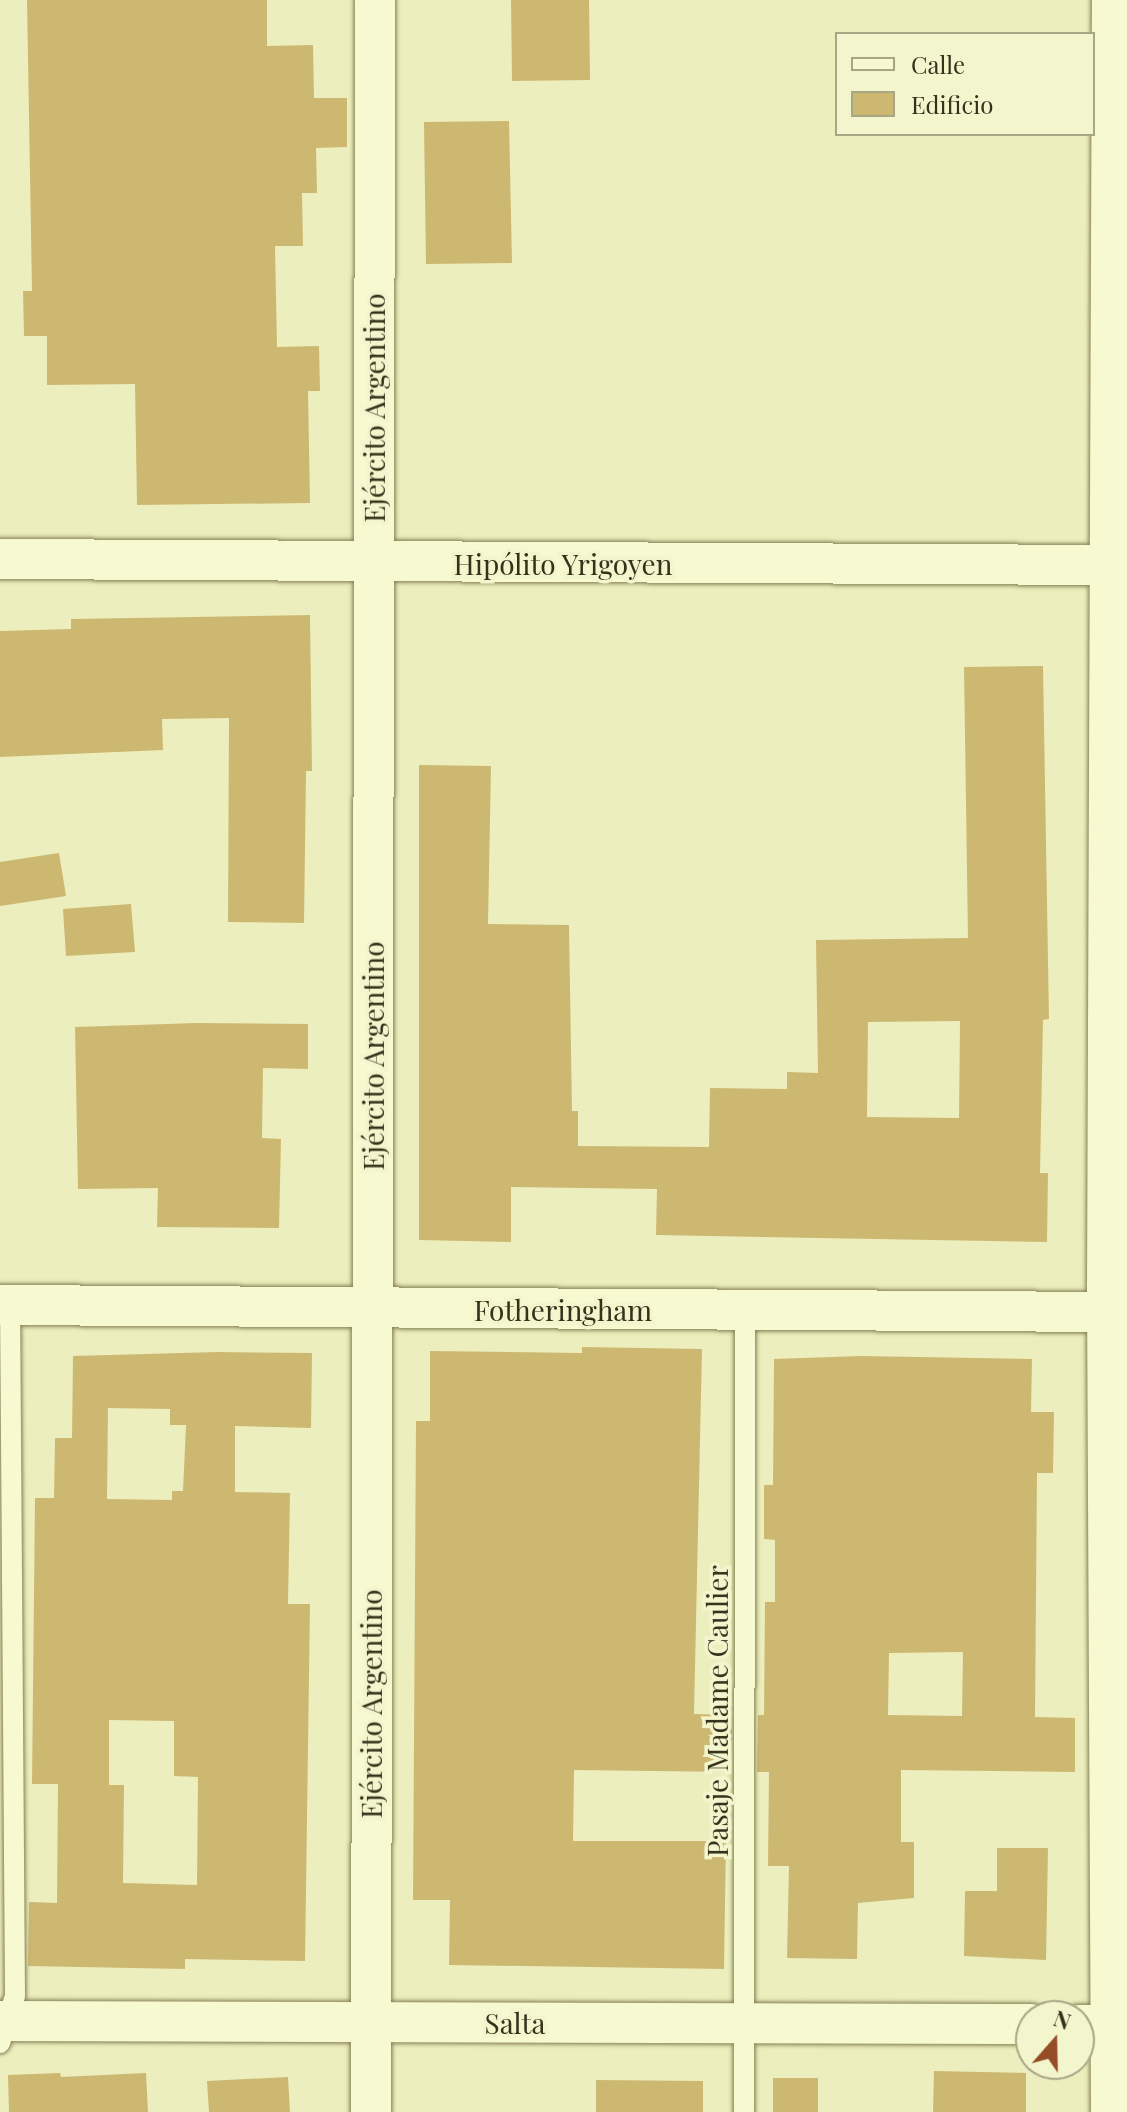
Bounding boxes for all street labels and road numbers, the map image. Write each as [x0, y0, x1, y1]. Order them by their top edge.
street label: Ejército Argentino [357, 293, 391, 523]
street label: Hipólito Yrigoyen [453, 547, 673, 581]
street label: Ejército Argentino [356, 941, 390, 1171]
street label: Fotheringham [474, 1293, 652, 1327]
street label: Pasaje Madame Caulier [700, 1565, 734, 1857]
street label: Ejército Argentino [354, 1589, 388, 1819]
street label: Salta [485, 2006, 545, 2040]

